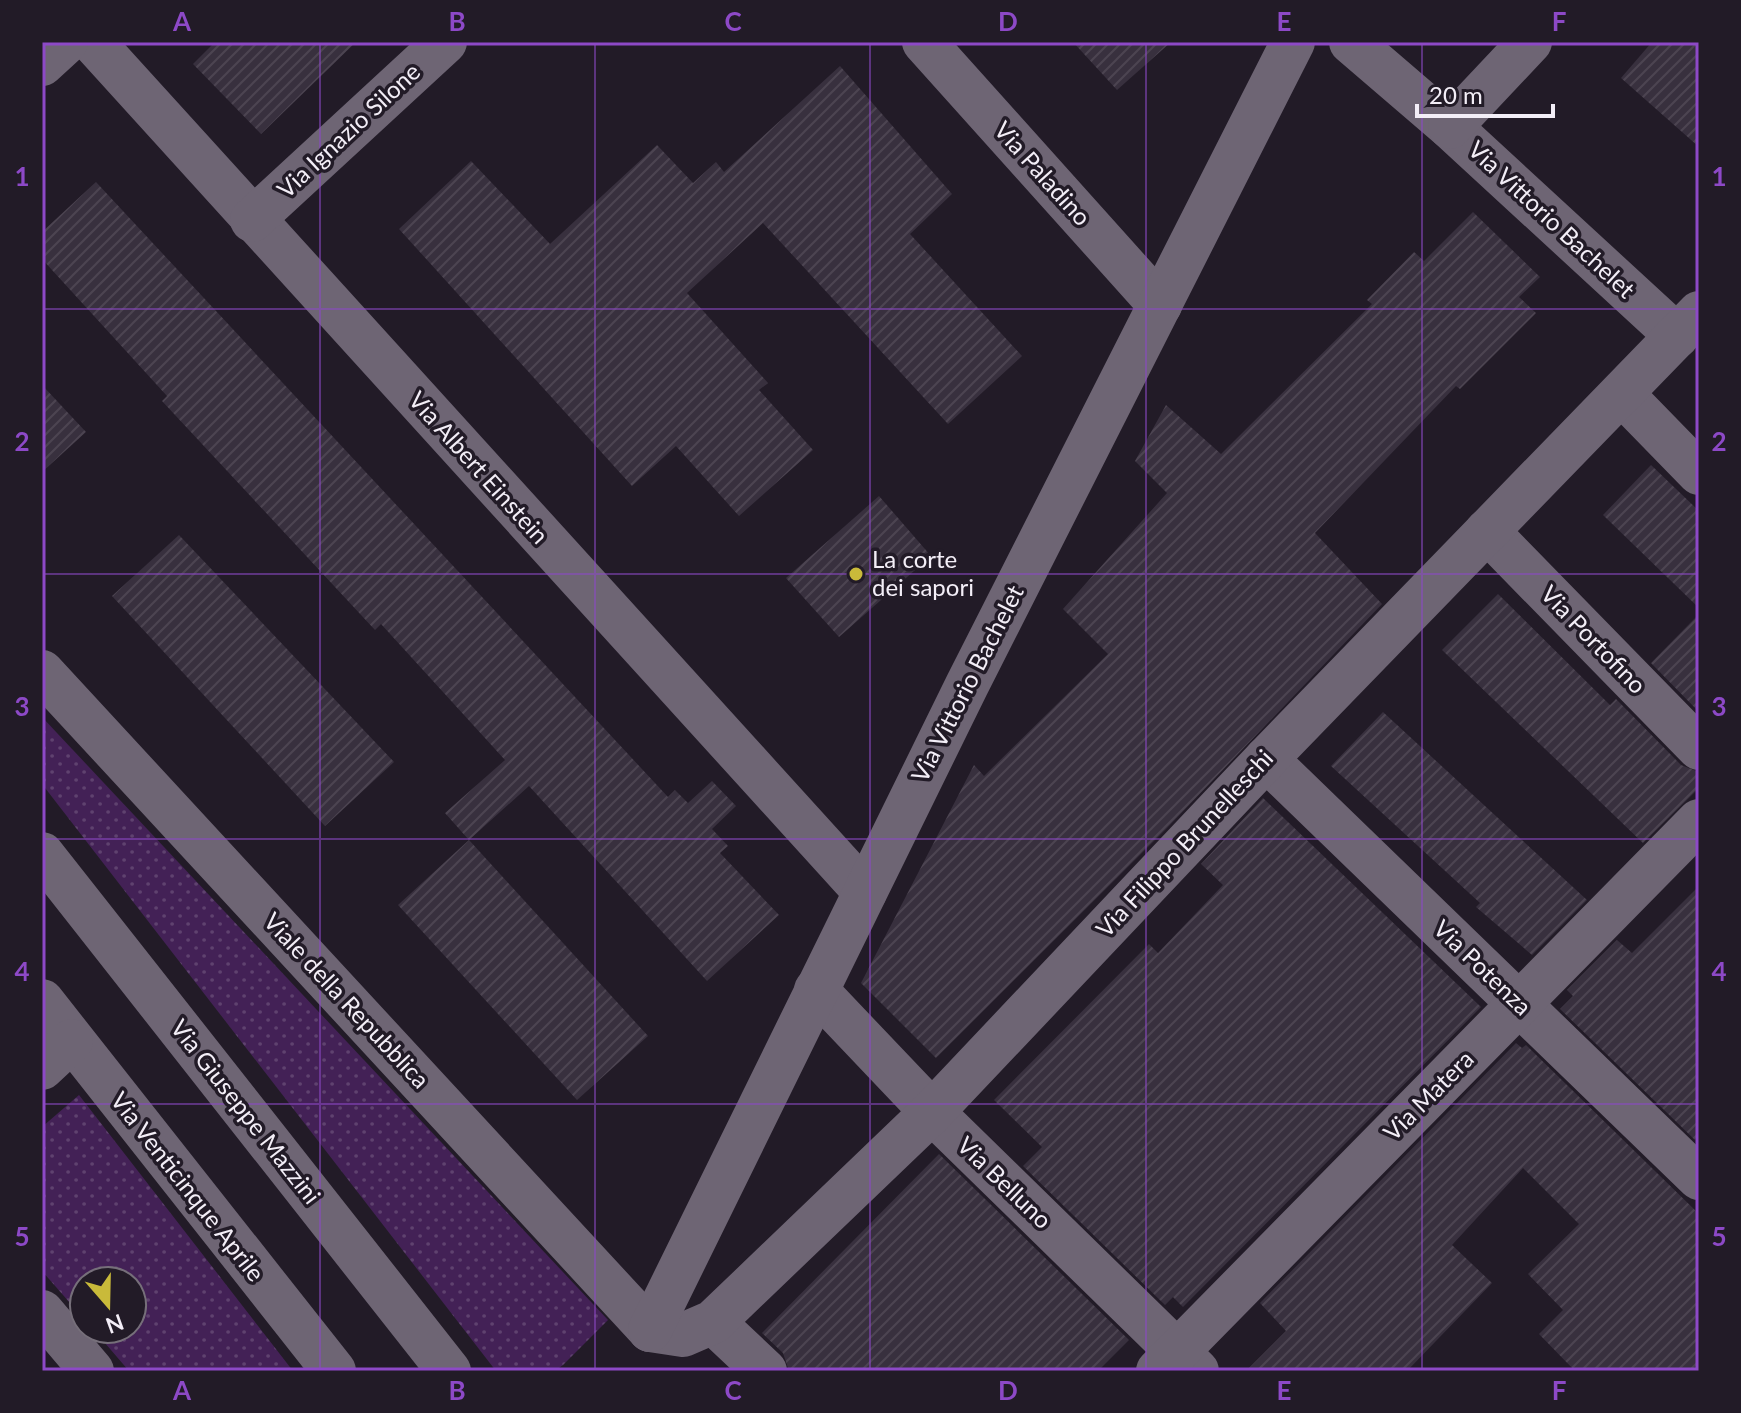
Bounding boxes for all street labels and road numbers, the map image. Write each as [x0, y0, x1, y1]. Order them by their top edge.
street label: Via Ignazio Silone [271, 56, 425, 203]
street label: Via Paladino [989, 115, 1097, 231]
street label: Via Vittorio Bachelet [1463, 134, 1642, 304]
street label: Via Albert Einstein [403, 385, 555, 549]
street label: Via Portofino [1535, 579, 1653, 699]
street label: Via Vittorio Bachelet [904, 580, 1029, 787]
street label: Via Filippo Brunelleschi [1089, 743, 1278, 943]
street label: Viale della Repubblica [258, 906, 436, 1094]
street label: Via Potenza [1428, 913, 1538, 1021]
street label: Via Giuseppe Mazzini [165, 1013, 327, 1209]
street label: Via Matera [1377, 1044, 1479, 1146]
street label: Via Venticinque Aprile [105, 1086, 271, 1287]
street label: Via Belluno [952, 1130, 1058, 1234]

